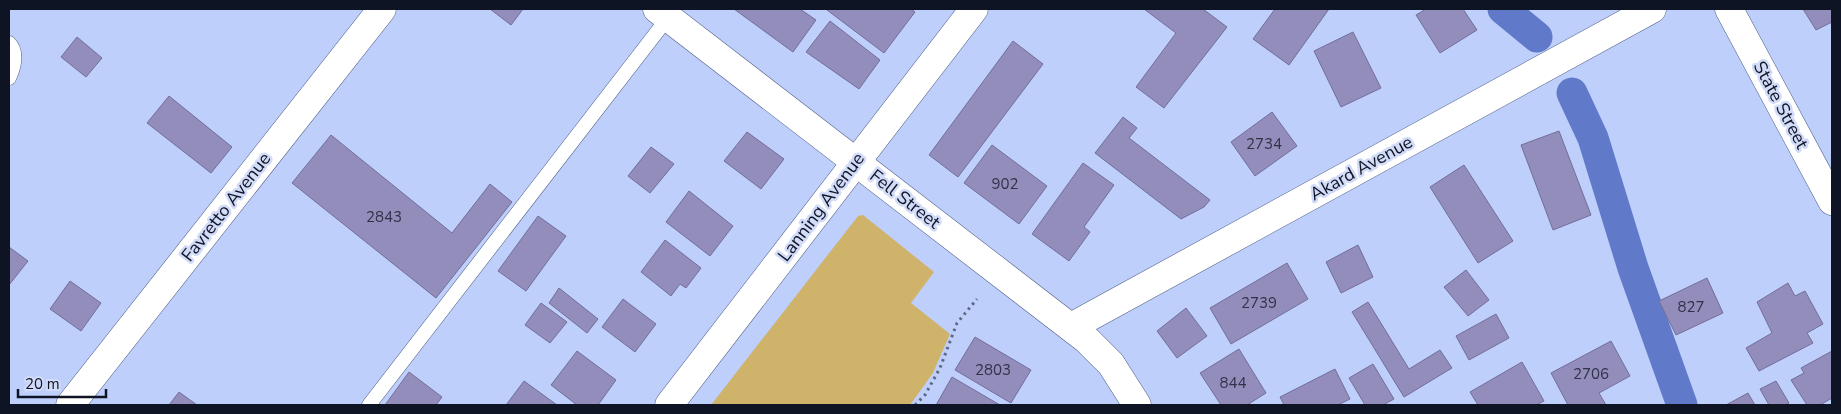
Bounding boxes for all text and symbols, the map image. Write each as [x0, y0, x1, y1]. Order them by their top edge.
street label: State Street [1748, 57, 1815, 154]
street label: Akard Avenue [1305, 130, 1417, 206]
house number: 2734 [1246, 134, 1282, 154]
street label: Favretto Avenue [176, 147, 276, 267]
street label: Lanning Avenue [772, 148, 870, 266]
street label: Fell Street [865, 164, 946, 235]
house number: 902 [991, 174, 1019, 194]
house number: 2843 [366, 207, 402, 227]
house number: 2739 [1241, 293, 1277, 313]
house number: 827 [1677, 297, 1705, 317]
house number: 2803 [975, 360, 1011, 380]
house number: 2706 [1573, 364, 1609, 384]
scale bar [18, 366, 105, 398]
house number: 844 [1219, 373, 1247, 393]
text: 20 m [25, 374, 60, 394]

